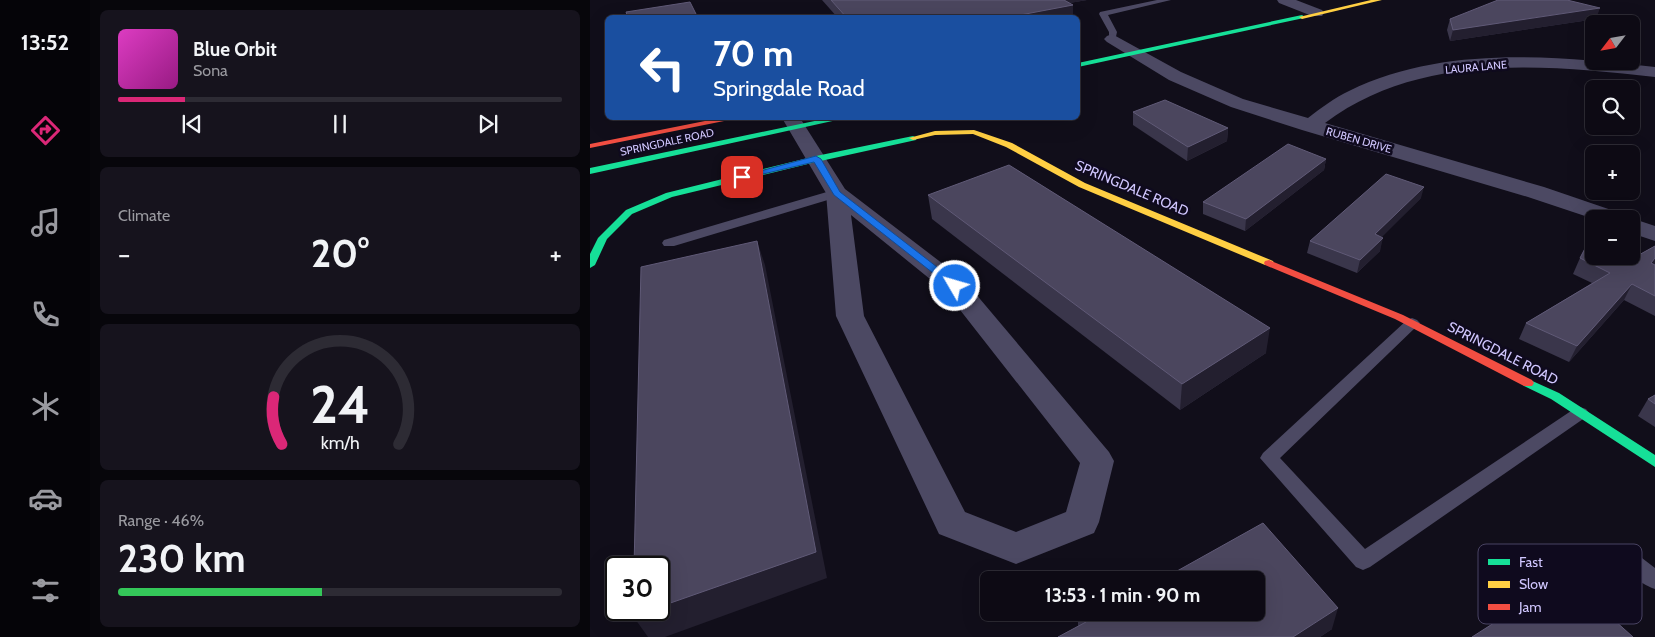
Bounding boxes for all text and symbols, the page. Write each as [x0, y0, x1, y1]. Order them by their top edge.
north arrow [1585, 15, 1640, 70]
map controls [1585, 15, 1640, 265]
text: 13:52 [21, 29, 69, 56]
text: 70 m [713, 32, 794, 75]
icon: left [630, 35, 695, 100]
text: Blue Orbit [193, 38, 277, 61]
street label: LAURA LANE [1444, 57, 1508, 77]
text: Sona [193, 61, 228, 80]
text: Springdale Road [713, 75, 865, 102]
button: search [1585, 80, 1640, 135]
icon: previous [178, 110, 206, 138]
icon: pause [326, 110, 354, 138]
icon: next [474, 110, 502, 138]
icon: directions [28, 113, 63, 148]
street label: RUBEN DRIVE [1325, 124, 1393, 156]
street label: SPRINGDALE ROAD [619, 125, 715, 159]
button: + [1585, 145, 1640, 200]
pin [721, 156, 763, 198]
street label: SPRINGDALE ROAD [1072, 156, 1192, 220]
icon: arrive [728, 163, 756, 191]
icon: music [28, 205, 63, 240]
text: Climate [118, 206, 170, 225]
button: − [1585, 210, 1640, 265]
text: 20° [311, 230, 369, 277]
text: − [118, 237, 130, 271]
text: + [550, 237, 562, 271]
position arrow [928, 259, 980, 311]
icon: phone [28, 297, 63, 332]
street label: SPRINGDALE ROAD [1445, 317, 1561, 389]
text: 24 [310, 373, 370, 436]
icon: climate [28, 389, 63, 424]
text: km/h [320, 432, 360, 453]
icon: car [28, 481, 63, 516]
text: Range · 46% [118, 511, 204, 530]
text: 230 km [118, 535, 245, 582]
legend [1478, 544, 1642, 624]
text: Fast [1519, 553, 1543, 571]
speed limit sign: 30 [605, 556, 670, 621]
icon: filters [28, 573, 63, 608]
text: Slow [1519, 575, 1548, 593]
text: 13:53 · 1 min · 90 m [1045, 584, 1200, 607]
text: Jam [1518, 598, 1541, 616]

